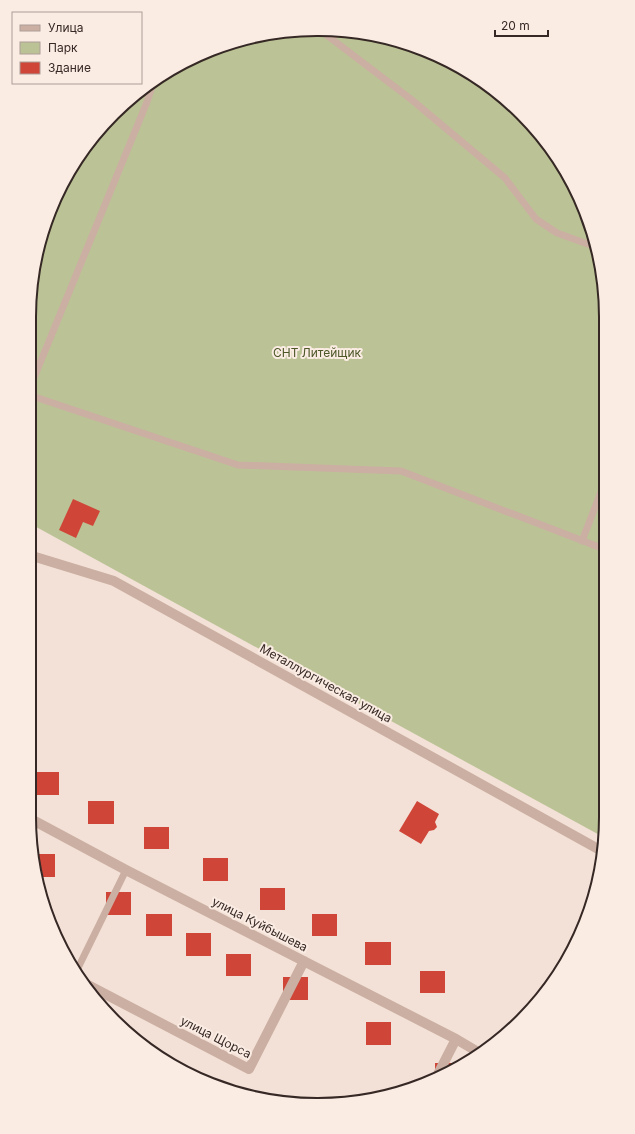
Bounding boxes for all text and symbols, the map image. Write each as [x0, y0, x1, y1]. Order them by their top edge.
legend [12, 12, 142, 84]
scale bar [495, 12, 548, 38]
text: 20 m [501, 18, 530, 33]
text: Улица [48, 20, 83, 35]
text: Парк [48, 40, 78, 55]
text: Здание [48, 60, 91, 75]
park label: СНТ Литейщик [273, 345, 361, 360]
street label: Металлургическая улица [257, 640, 395, 726]
street label: улица Куйбышева [210, 893, 310, 955]
street label: улица Щорса [178, 1013, 254, 1061]

